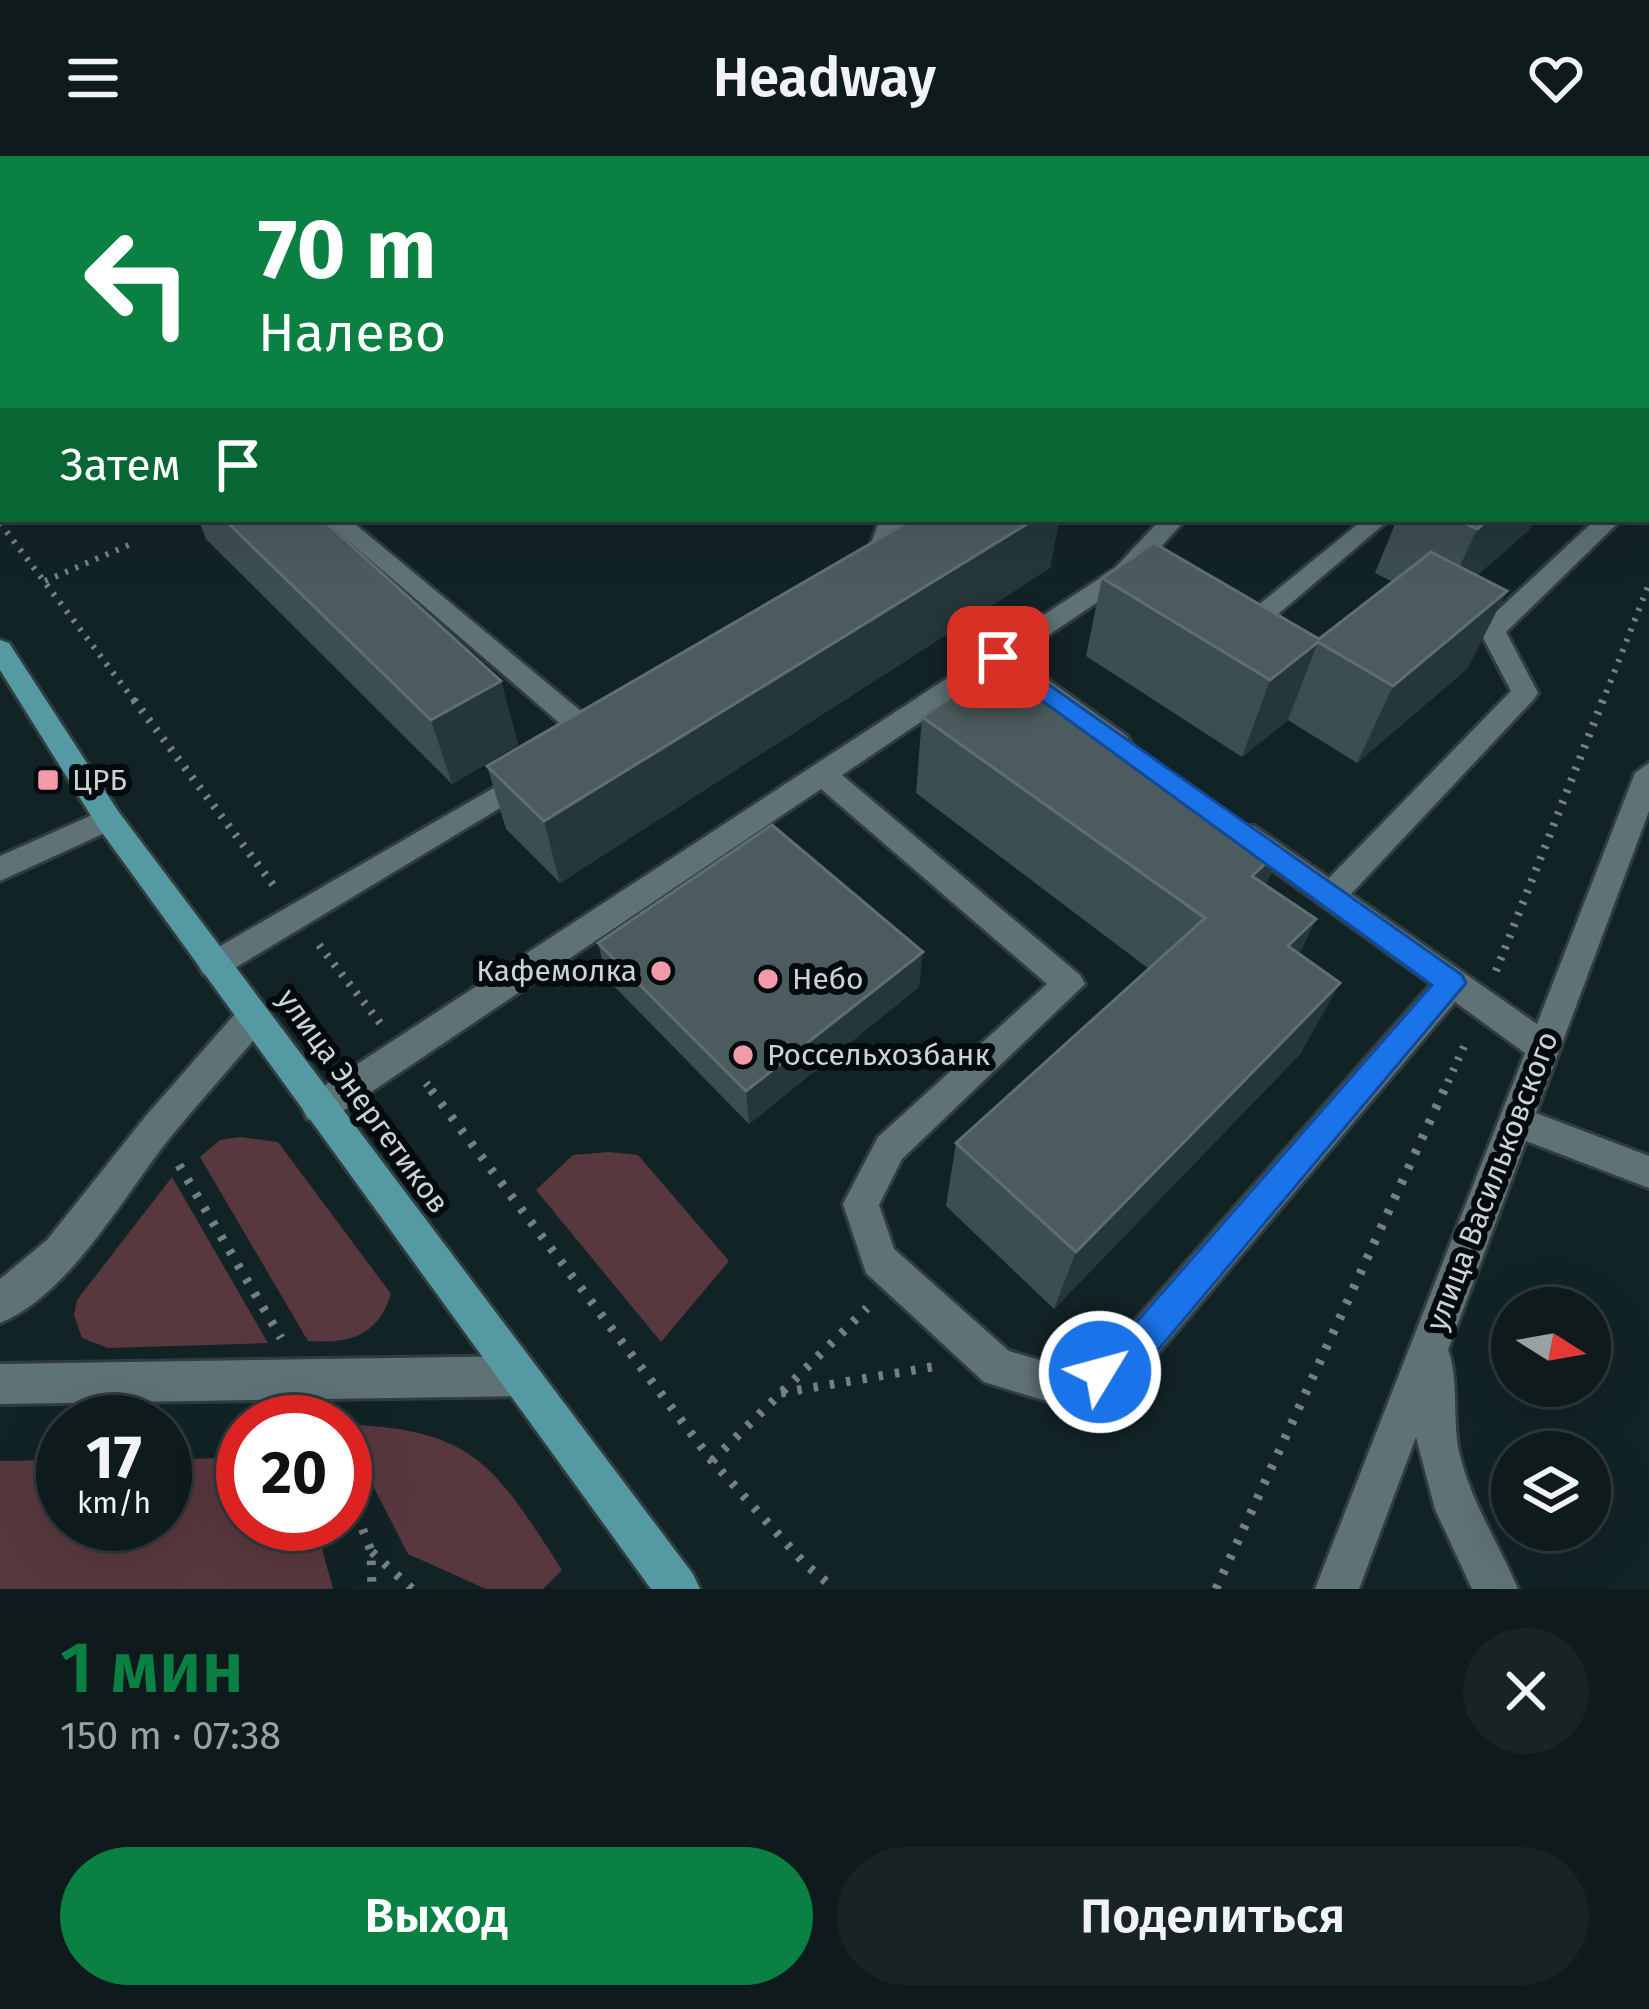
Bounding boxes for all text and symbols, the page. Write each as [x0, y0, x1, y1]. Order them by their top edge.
icon: menu [60, 45, 126, 111]
icon: heart [1523, 45, 1589, 111]
text: Headway [713, 46, 936, 110]
text: 70 m [258, 199, 436, 300]
icon: left [60, 204, 216, 360]
text: Налево [258, 301, 446, 365]
icon: arrive [205, 432, 271, 498]
text: Затем [60, 438, 181, 492]
pin [947, 606, 1049, 708]
icon: arrive [965, 624, 1031, 690]
place label: ЦРБ [72, 762, 127, 798]
marker: ЦРБ [35, 767, 61, 793]
place label: Кафемолка [476, 953, 637, 989]
marker: Кафемолка [648, 958, 674, 984]
place label: Небо [792, 961, 864, 997]
marker: Небо [755, 966, 781, 992]
street label: улица Энергетиков [269, 982, 457, 1220]
street label: улица Васильковского [1418, 1026, 1566, 1336]
place label: Россельхозбанк [767, 1037, 990, 1073]
marker: Россельхозбанк [730, 1042, 756, 1068]
north arrow [1491, 1287, 1611, 1407]
map controls [1491, 1287, 1611, 1551]
position arrow [1037, 1309, 1163, 1435]
speed limit sign: 20 [216, 1395, 372, 1551]
text: 17 [86, 1422, 142, 1494]
button: layers [1491, 1431, 1611, 1551]
text: km/h [77, 1485, 151, 1521]
text: 1 мин [60, 1625, 244, 1711]
button: close [1463, 1628, 1589, 1754]
text: 150 m · 07:38 [60, 1713, 281, 1759]
button: Выход [60, 1847, 813, 1985]
button: Поделиться [837, 1847, 1589, 1985]

